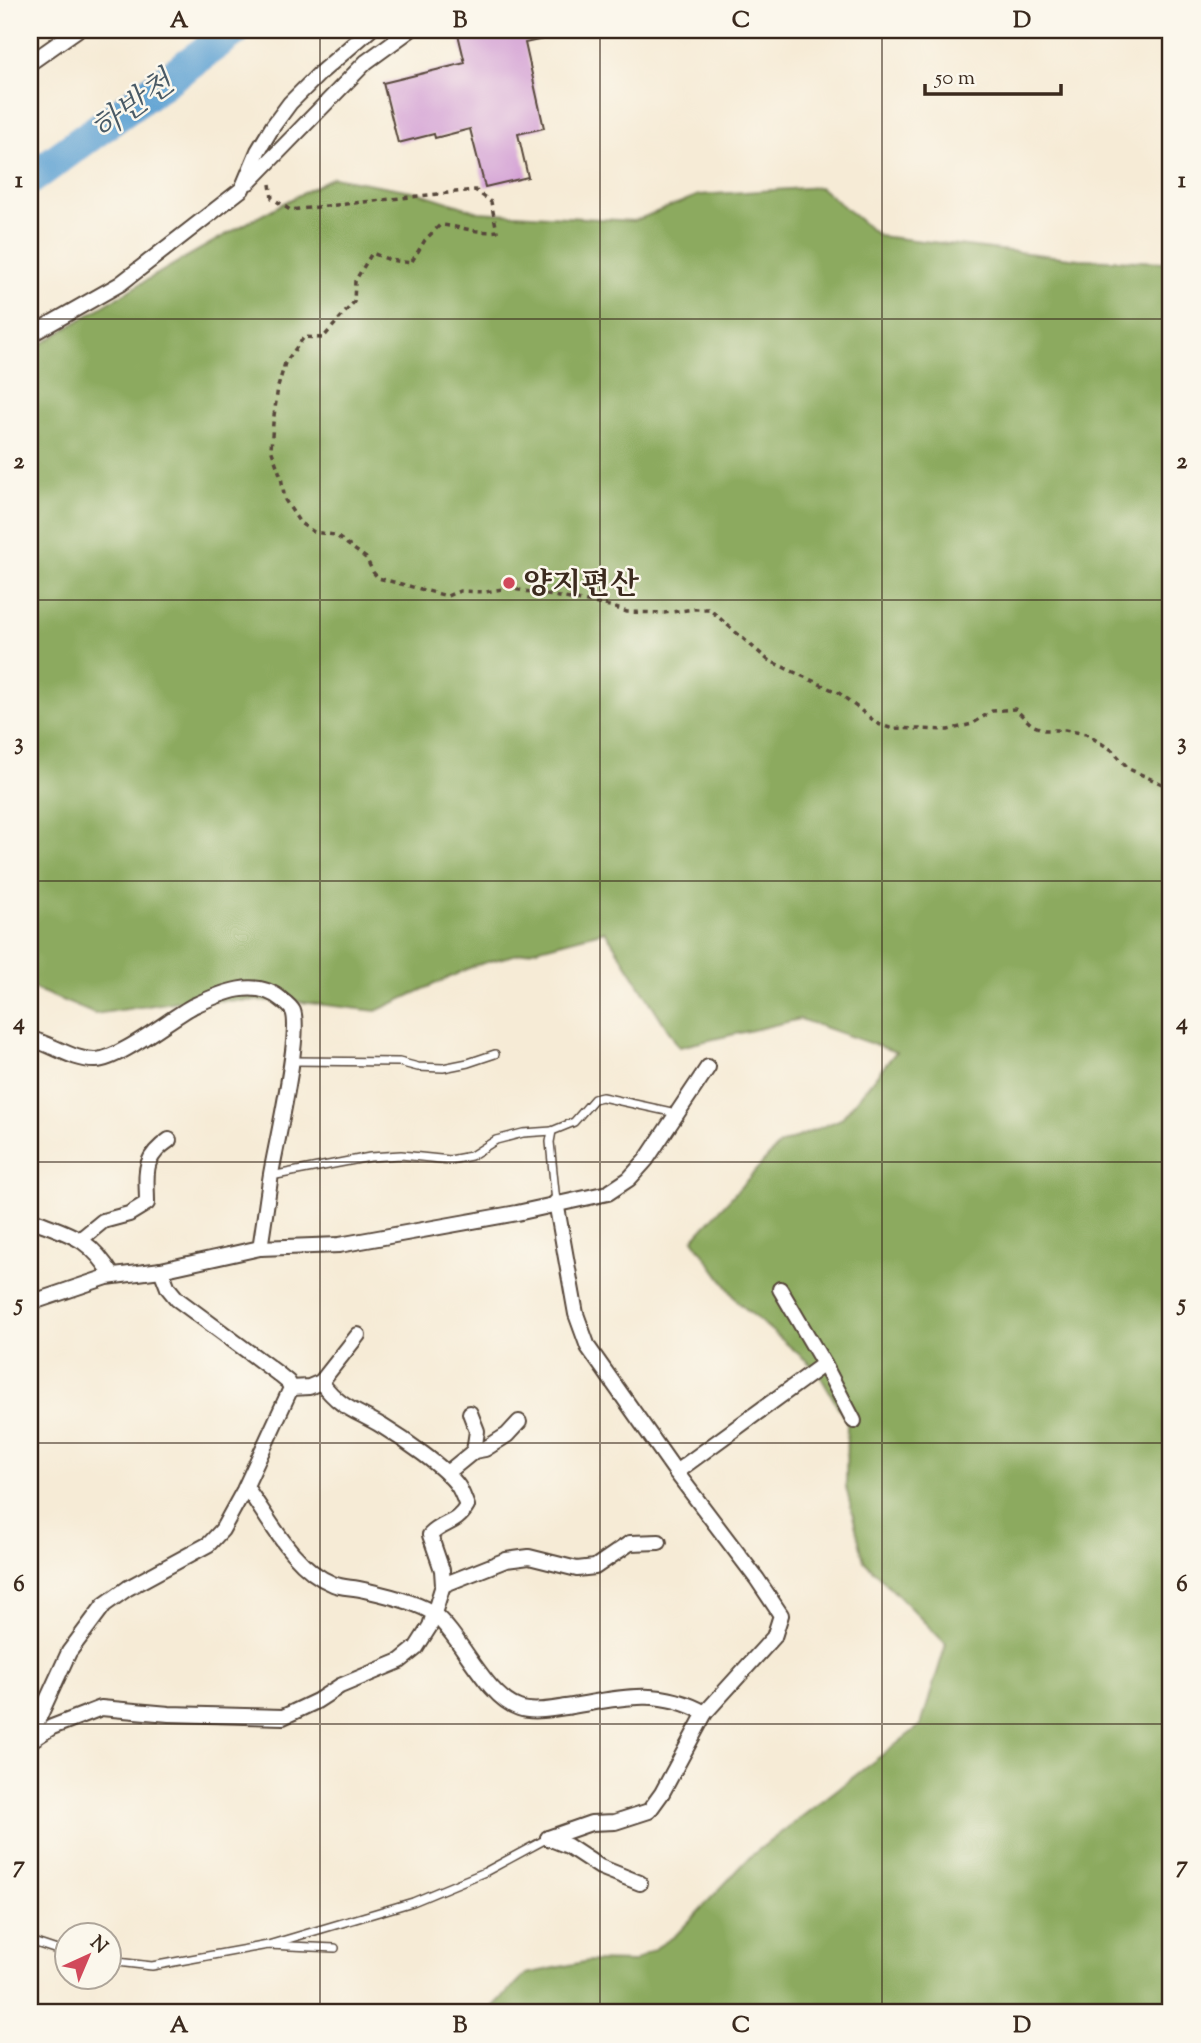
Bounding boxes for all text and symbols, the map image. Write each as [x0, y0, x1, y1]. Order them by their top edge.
text: A [170, 5, 189, 38]
text: B [453, 5, 468, 38]
text: C [732, 5, 750, 38]
text: D [1013, 5, 1031, 38]
scale bar [925, 52, 1061, 96]
water label: 하반천 [83, 60, 186, 153]
text: 50 m [934, 64, 975, 94]
text: 1 [15, 165, 23, 198]
text: 1 [1178, 165, 1186, 198]
text: 2 [14, 446, 25, 479]
text: 2 [1177, 446, 1188, 479]
place label: 양지편산 [523, 564, 639, 607]
marker: 양지편산 [501, 575, 517, 591]
text: 3 [14, 727, 24, 760]
text: 3 [1177, 727, 1187, 760]
text: 4 [12, 1007, 25, 1040]
text: 4 [1175, 1007, 1188, 1040]
text: 5 [13, 1288, 23, 1321]
text: 5 [1176, 1288, 1186, 1321]
text: 6 [13, 1569, 25, 1602]
text: 6 [1176, 1569, 1188, 1602]
text: 7 [13, 1850, 25, 1883]
text: 7 [1176, 1850, 1188, 1883]
north arrow [52, 1920, 122, 1990]
text: N [83, 1931, 113, 1961]
text: A [170, 2010, 189, 2043]
text: B [453, 2010, 468, 2043]
text: C [732, 2010, 750, 2043]
text: D [1013, 2010, 1031, 2043]

